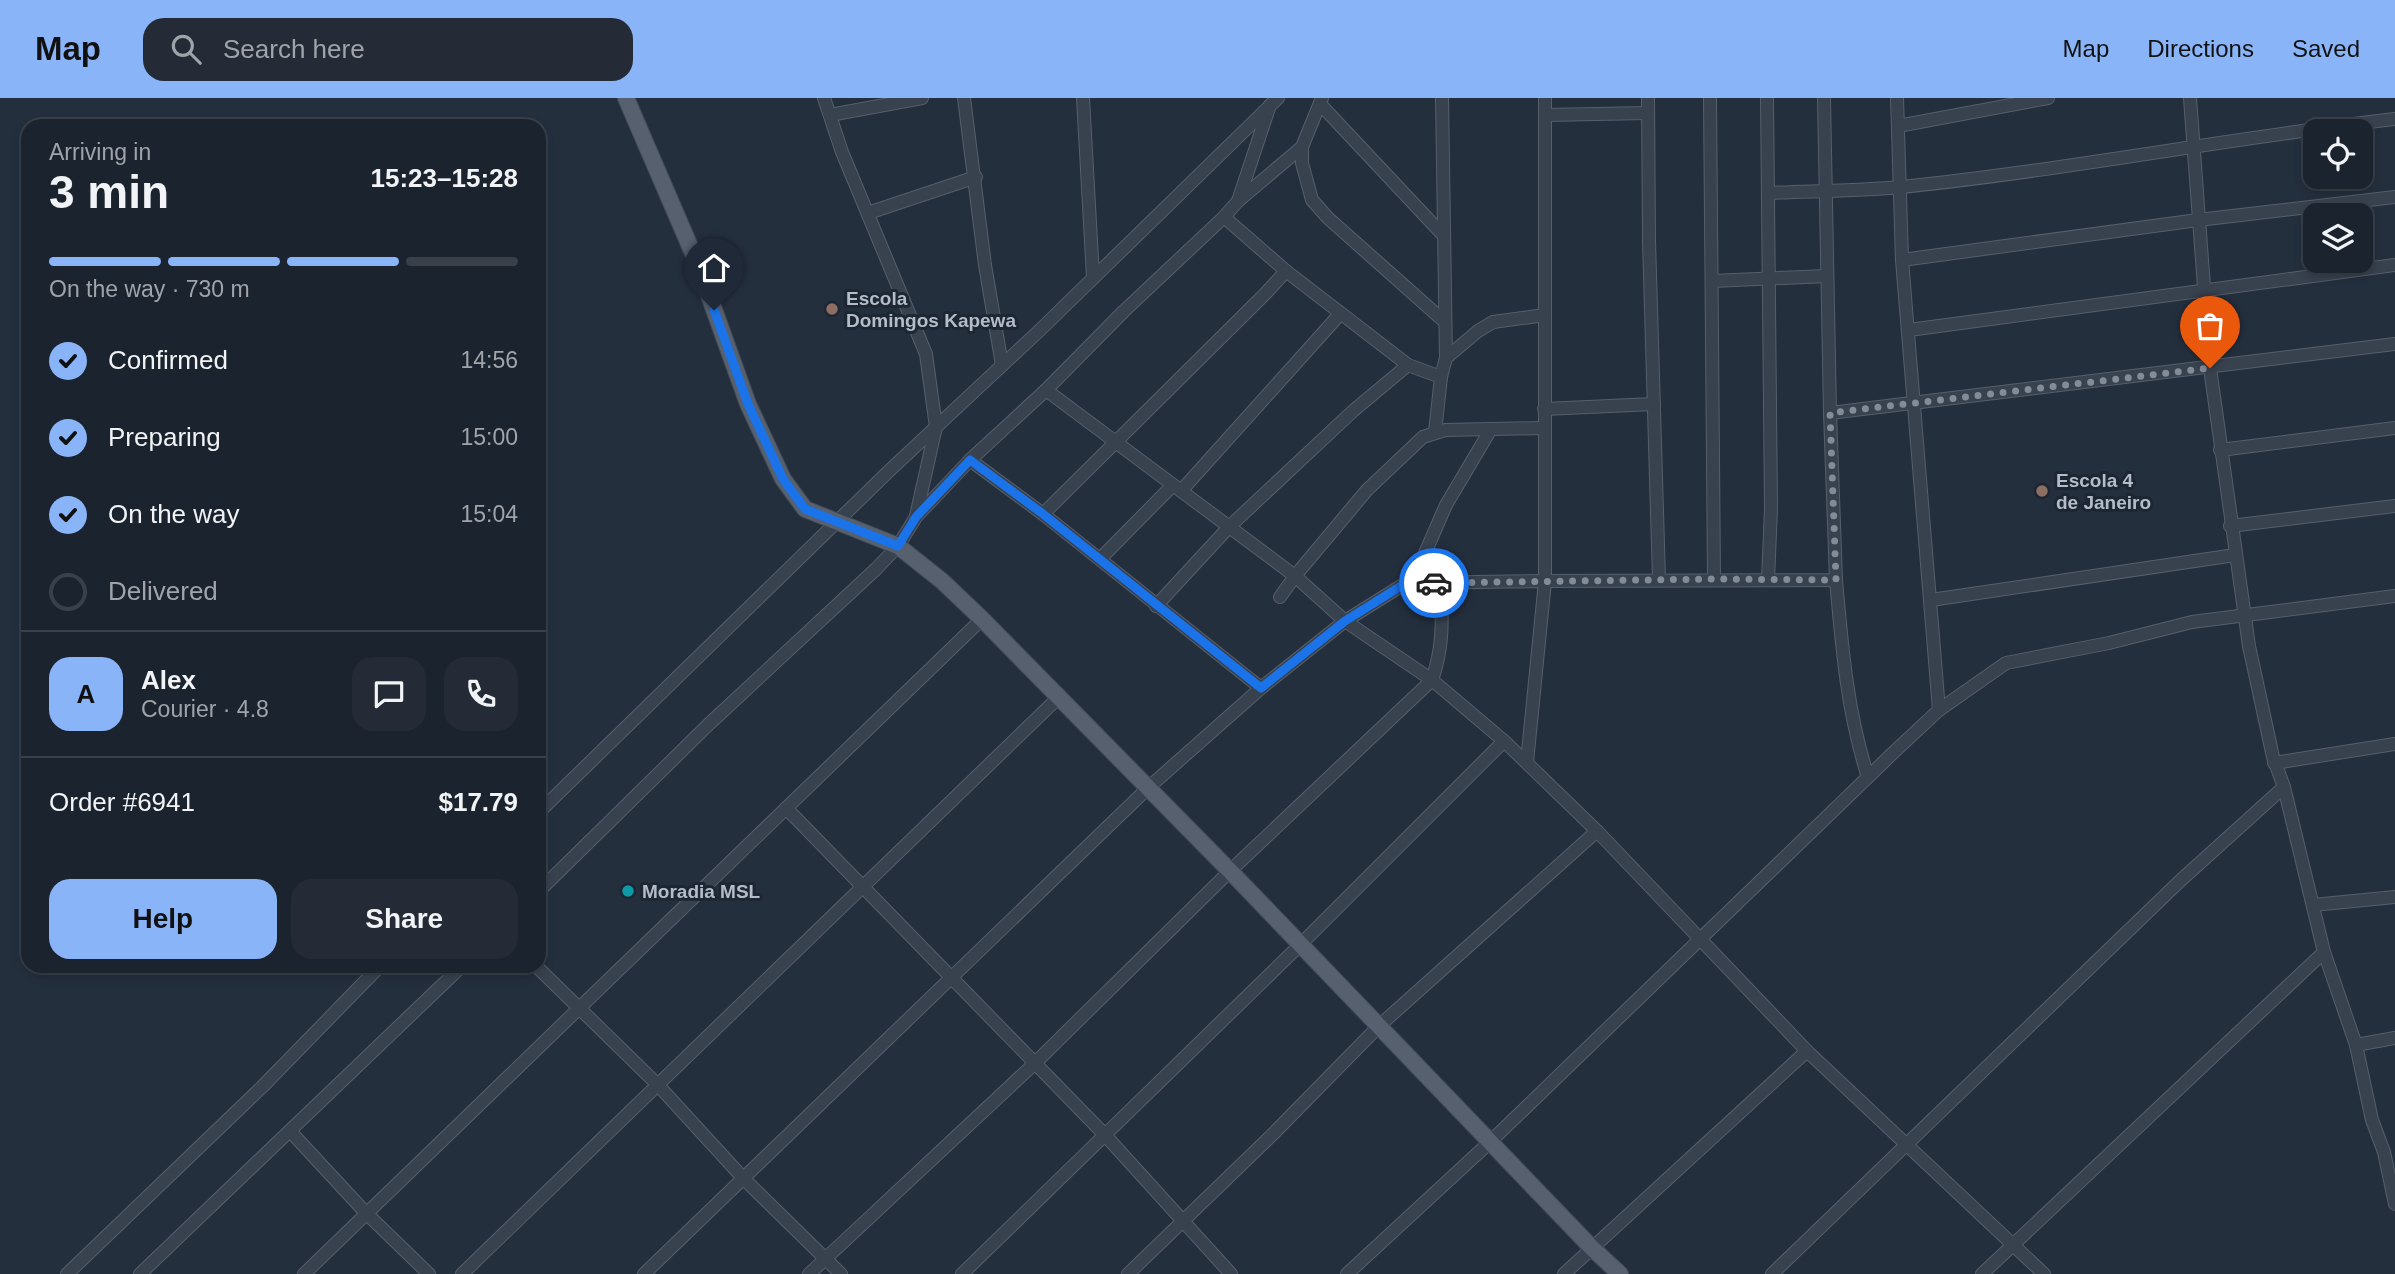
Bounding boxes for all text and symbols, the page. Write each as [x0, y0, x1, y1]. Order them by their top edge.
search box [143, 18, 633, 81]
text: Map [35, 30, 101, 67]
icon: search [167, 30, 205, 68]
text: Search here [223, 34, 365, 64]
text: Map [2063, 35, 2109, 62]
text: Directions [2147, 35, 2254, 62]
text: Saved [2292, 35, 2360, 62]
map controls [2303, 119, 2373, 273]
button: locate [2303, 119, 2373, 189]
text: Arriving in [49, 139, 151, 165]
text: 15:23–15:28 [371, 163, 518, 193]
text: 3 min [49, 166, 169, 218]
button: layers [2303, 203, 2373, 273]
pin [684, 238, 744, 310]
icon: home [695, 249, 733, 287]
text: On the way · 730 m [49, 276, 250, 302]
place label: Escola Domingos Kapewa [846, 288, 1016, 331]
pin [2180, 296, 2240, 368]
marker: Escola Domingos Kapewa [824, 301, 840, 317]
icon: bag [2191, 307, 2229, 345]
icon: check [49, 342, 87, 380]
text: Confirmed [108, 345, 228, 375]
text: 14:56 [460, 347, 518, 373]
icon: check [49, 419, 87, 457]
text: Preparing [108, 422, 221, 452]
text: 15:00 [460, 424, 518, 450]
place label: Escola 4 de Janeiro [2056, 470, 2151, 513]
marker: Escola 4 de Janeiro [2034, 483, 2050, 499]
icon: check [49, 496, 87, 534]
text: On the way [108, 499, 240, 529]
text: 15:04 [460, 501, 518, 527]
courier [1399, 548, 1469, 618]
icon: car [1415, 564, 1453, 602]
text: Delivered [108, 576, 218, 606]
button: chat [352, 657, 426, 731]
button: phone [444, 657, 518, 731]
text: Alex [141, 665, 196, 695]
text: A [77, 679, 95, 709]
text: Courier · 4.8 [141, 696, 269, 722]
text: Order #6941 [49, 787, 195, 817]
text: $17.79 [438, 787, 518, 817]
button: Help [49, 879, 277, 959]
button: Share [291, 879, 518, 959]
place label: Moradia MSL [642, 881, 761, 902]
marker: Moradia MSL [620, 883, 636, 899]

